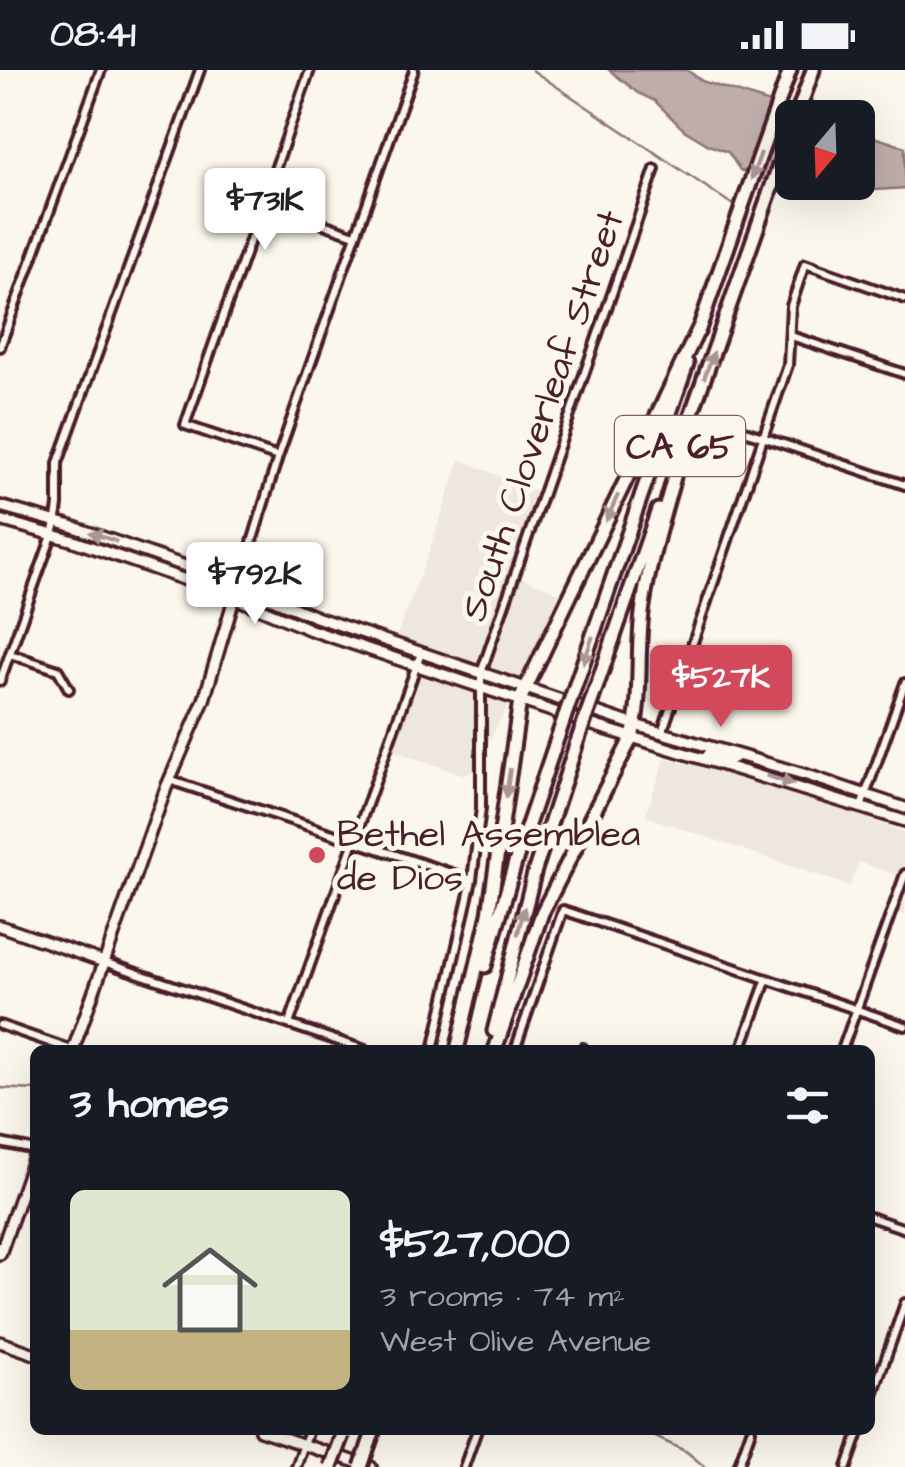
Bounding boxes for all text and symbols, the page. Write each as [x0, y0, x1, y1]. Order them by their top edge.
text: 08:41 [50, 9, 136, 61]
north arrow [775, 100, 875, 200]
map controls [775, 100, 875, 200]
one-way arrow [748, 151, 763, 181]
pin: $731K [195, 168, 335, 253]
text: $731K [226, 178, 304, 223]
street label: South Cloverleaf Street [448, 204, 638, 628]
one-way arrow [702, 349, 717, 379]
road number: CA 65 [615, 416, 745, 476]
one-way arrow [603, 494, 620, 523]
one-way arrow [88, 529, 118, 544]
pin: $792K [185, 542, 325, 627]
text: $792K [208, 552, 302, 597]
one-way arrow [580, 635, 595, 665]
pin: $527K [651, 645, 791, 730]
text: $527K [672, 655, 770, 700]
one-way arrow [500, 768, 516, 799]
one-way arrow [765, 774, 795, 789]
place label: Bethel Assemblea de Dios [337, 809, 640, 905]
marker: Bethel Assemblea de Dios [306, 844, 328, 866]
one-way arrow [513, 905, 529, 936]
text: 3 homes [70, 1076, 229, 1134]
icon: filters [780, 1078, 835, 1133]
text: $527,000 [380, 1216, 570, 1274]
icon: home [150, 1230, 270, 1350]
text: 3 rooms · 74 m² [380, 1274, 625, 1319]
text: West Olive Avenue [380, 1319, 651, 1364]

